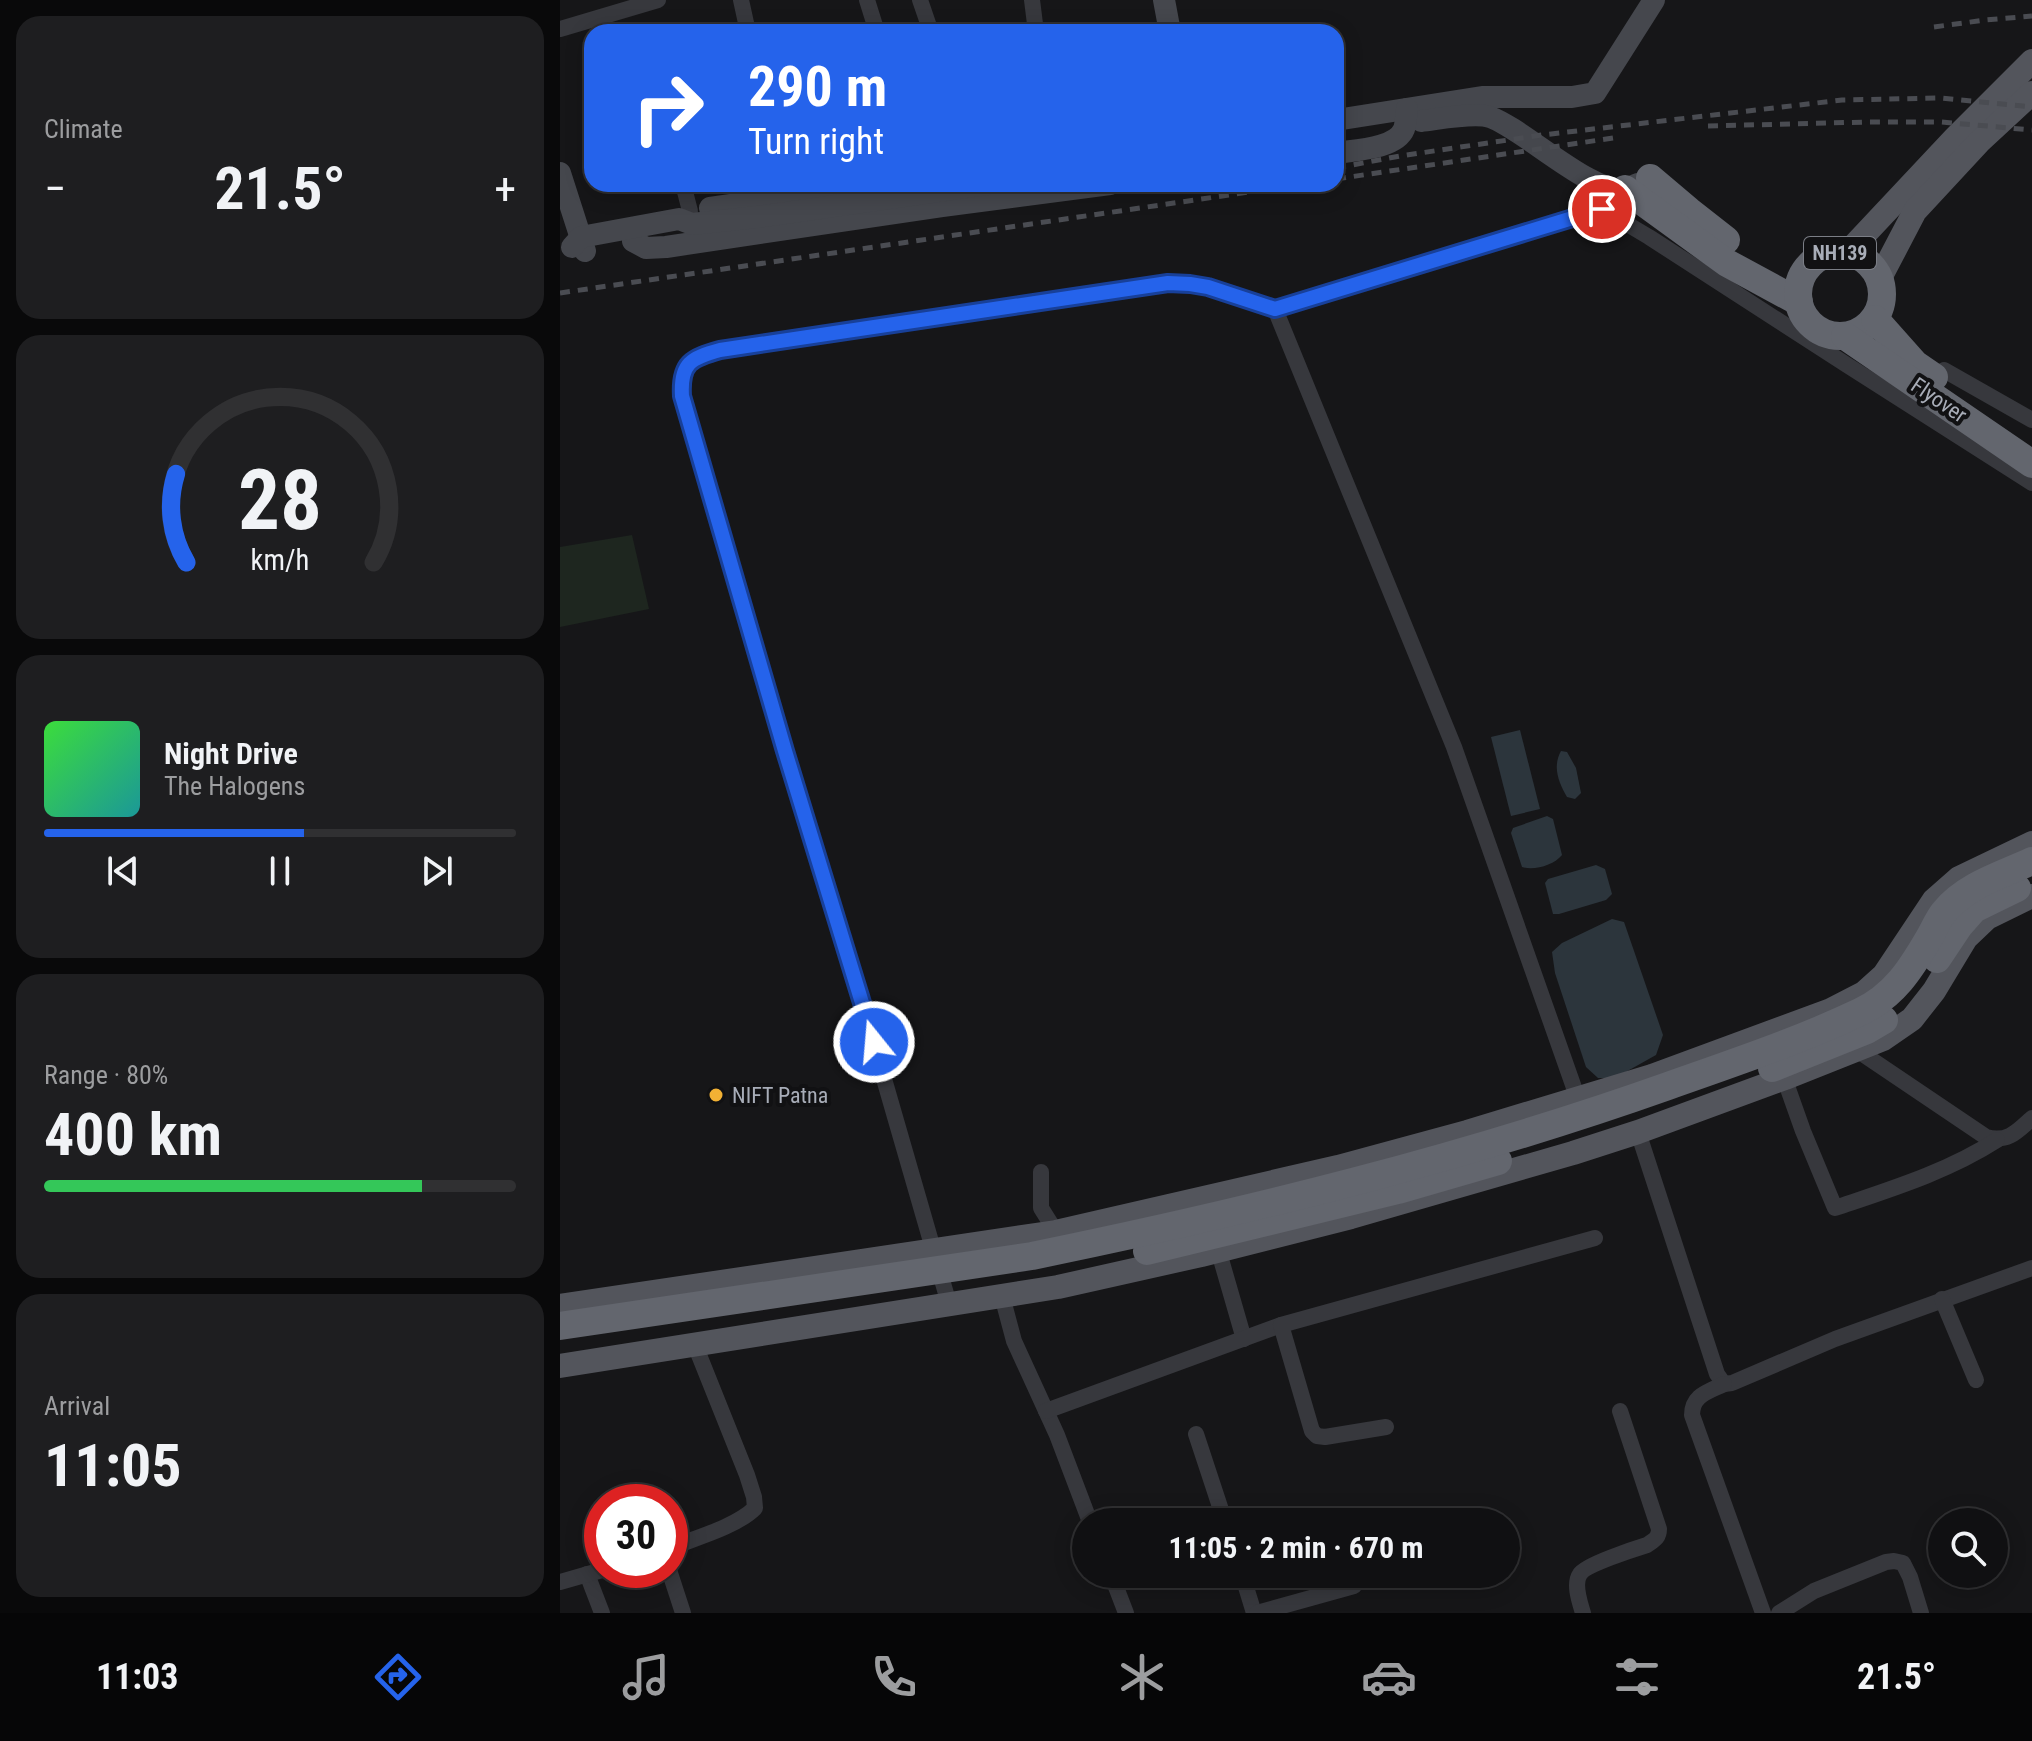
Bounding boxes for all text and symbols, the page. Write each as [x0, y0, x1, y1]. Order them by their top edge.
text: 290 m [748, 54, 887, 120]
icon: right [616, 56, 720, 160]
text: Climate [44, 114, 123, 144]
text: Turn right [748, 121, 884, 163]
text: 21.5° [214, 153, 346, 224]
text: − [44, 163, 66, 215]
text: + [494, 163, 516, 215]
pin [1568, 175, 1636, 243]
icon: arrive [1580, 187, 1624, 231]
road number: NH139 [1804, 237, 1876, 269]
street label: Flyover [1906, 372, 1972, 428]
text: 28 [238, 452, 322, 549]
text: km/h [251, 543, 309, 577]
text: Night Drive [164, 736, 298, 771]
text: The Halogens [164, 771, 305, 801]
icon: previous [101, 849, 145, 893]
icon: pause [258, 849, 302, 893]
icon: next [415, 849, 459, 893]
position arrow [832, 1000, 916, 1084]
text: Range · 80% [44, 1060, 168, 1090]
place label: NIFT Patna [732, 1083, 828, 1108]
marker: NIFT Patna [707, 1086, 725, 1104]
text: 400 km [44, 1099, 222, 1170]
text: Arrival [44, 1391, 110, 1421]
text: 11:05 [44, 1430, 182, 1501]
speed limit sign: 30 [584, 1484, 688, 1588]
map controls [1928, 1508, 2008, 1588]
button: search [1928, 1508, 2008, 1588]
text: 11:05 · 2 min · 670 m [1169, 1530, 1423, 1565]
icon: directions [370, 1649, 426, 1705]
icon: music [618, 1649, 674, 1705]
icon: phone [866, 1649, 922, 1705]
icon: climate [1114, 1649, 1170, 1705]
icon: car [1361, 1649, 1417, 1705]
icon: filters [1609, 1649, 1665, 1705]
text: 11:03 [96, 1656, 179, 1698]
text: 21.5° [1857, 1656, 1936, 1698]

